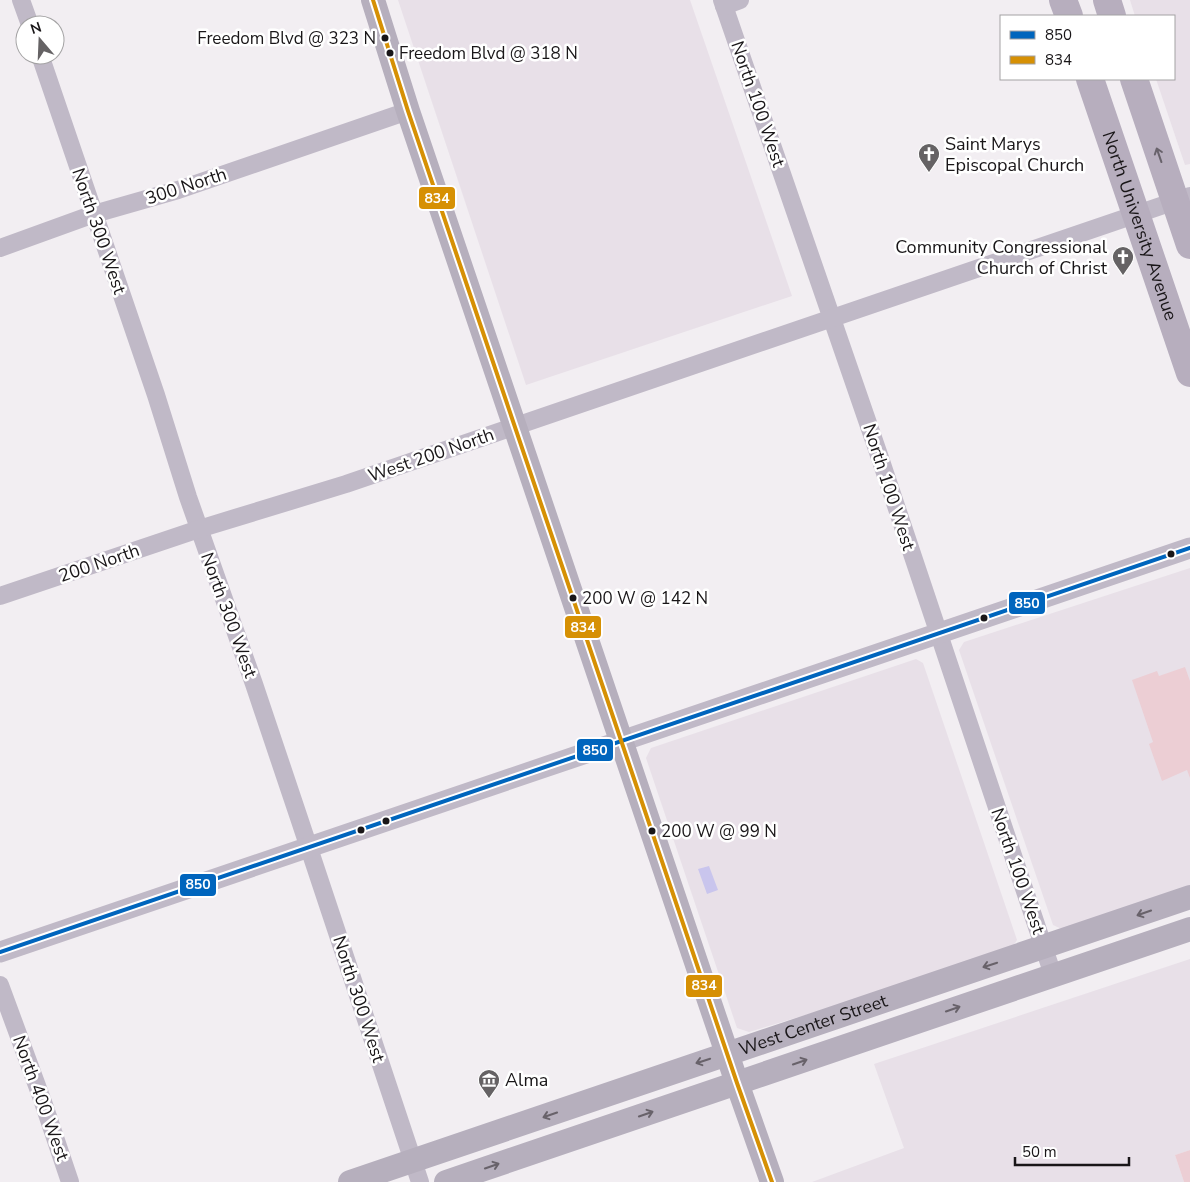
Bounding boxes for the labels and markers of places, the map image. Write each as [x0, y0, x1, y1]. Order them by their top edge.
place label: Freedom Blvd @ 323 N [197, 27, 376, 50]
marker: Freedom Blvd @ 323 N [380, 33, 390, 43]
place label: Freedom Blvd @ 318 N [399, 42, 578, 65]
marker: Freedom Blvd @ 318 N [385, 48, 395, 58]
place label: Saint Marys Episcopal Church [945, 132, 1084, 177]
church icon: Saint Marys Episcopal Church [917, 142, 941, 173]
place label: Community Congressional Church of Christ [895, 235, 1108, 280]
church icon: Community Congressional Church of Christ [1111, 245, 1135, 276]
unlabelled marker [1166, 549, 1176, 559]
place label: 200 W @ 142 N [582, 587, 708, 610]
marker: 200 W @ 142 N [568, 593, 578, 603]
unlabelled marker [979, 613, 989, 623]
unlabelled marker [381, 816, 391, 826]
place label: 200 W @ 99 N [661, 820, 777, 843]
unlabelled marker [356, 825, 366, 835]
marker: 200 W @ 99 N [647, 826, 657, 836]
museum icon: Alma [477, 1068, 501, 1099]
place label: Alma [505, 1068, 548, 1092]

